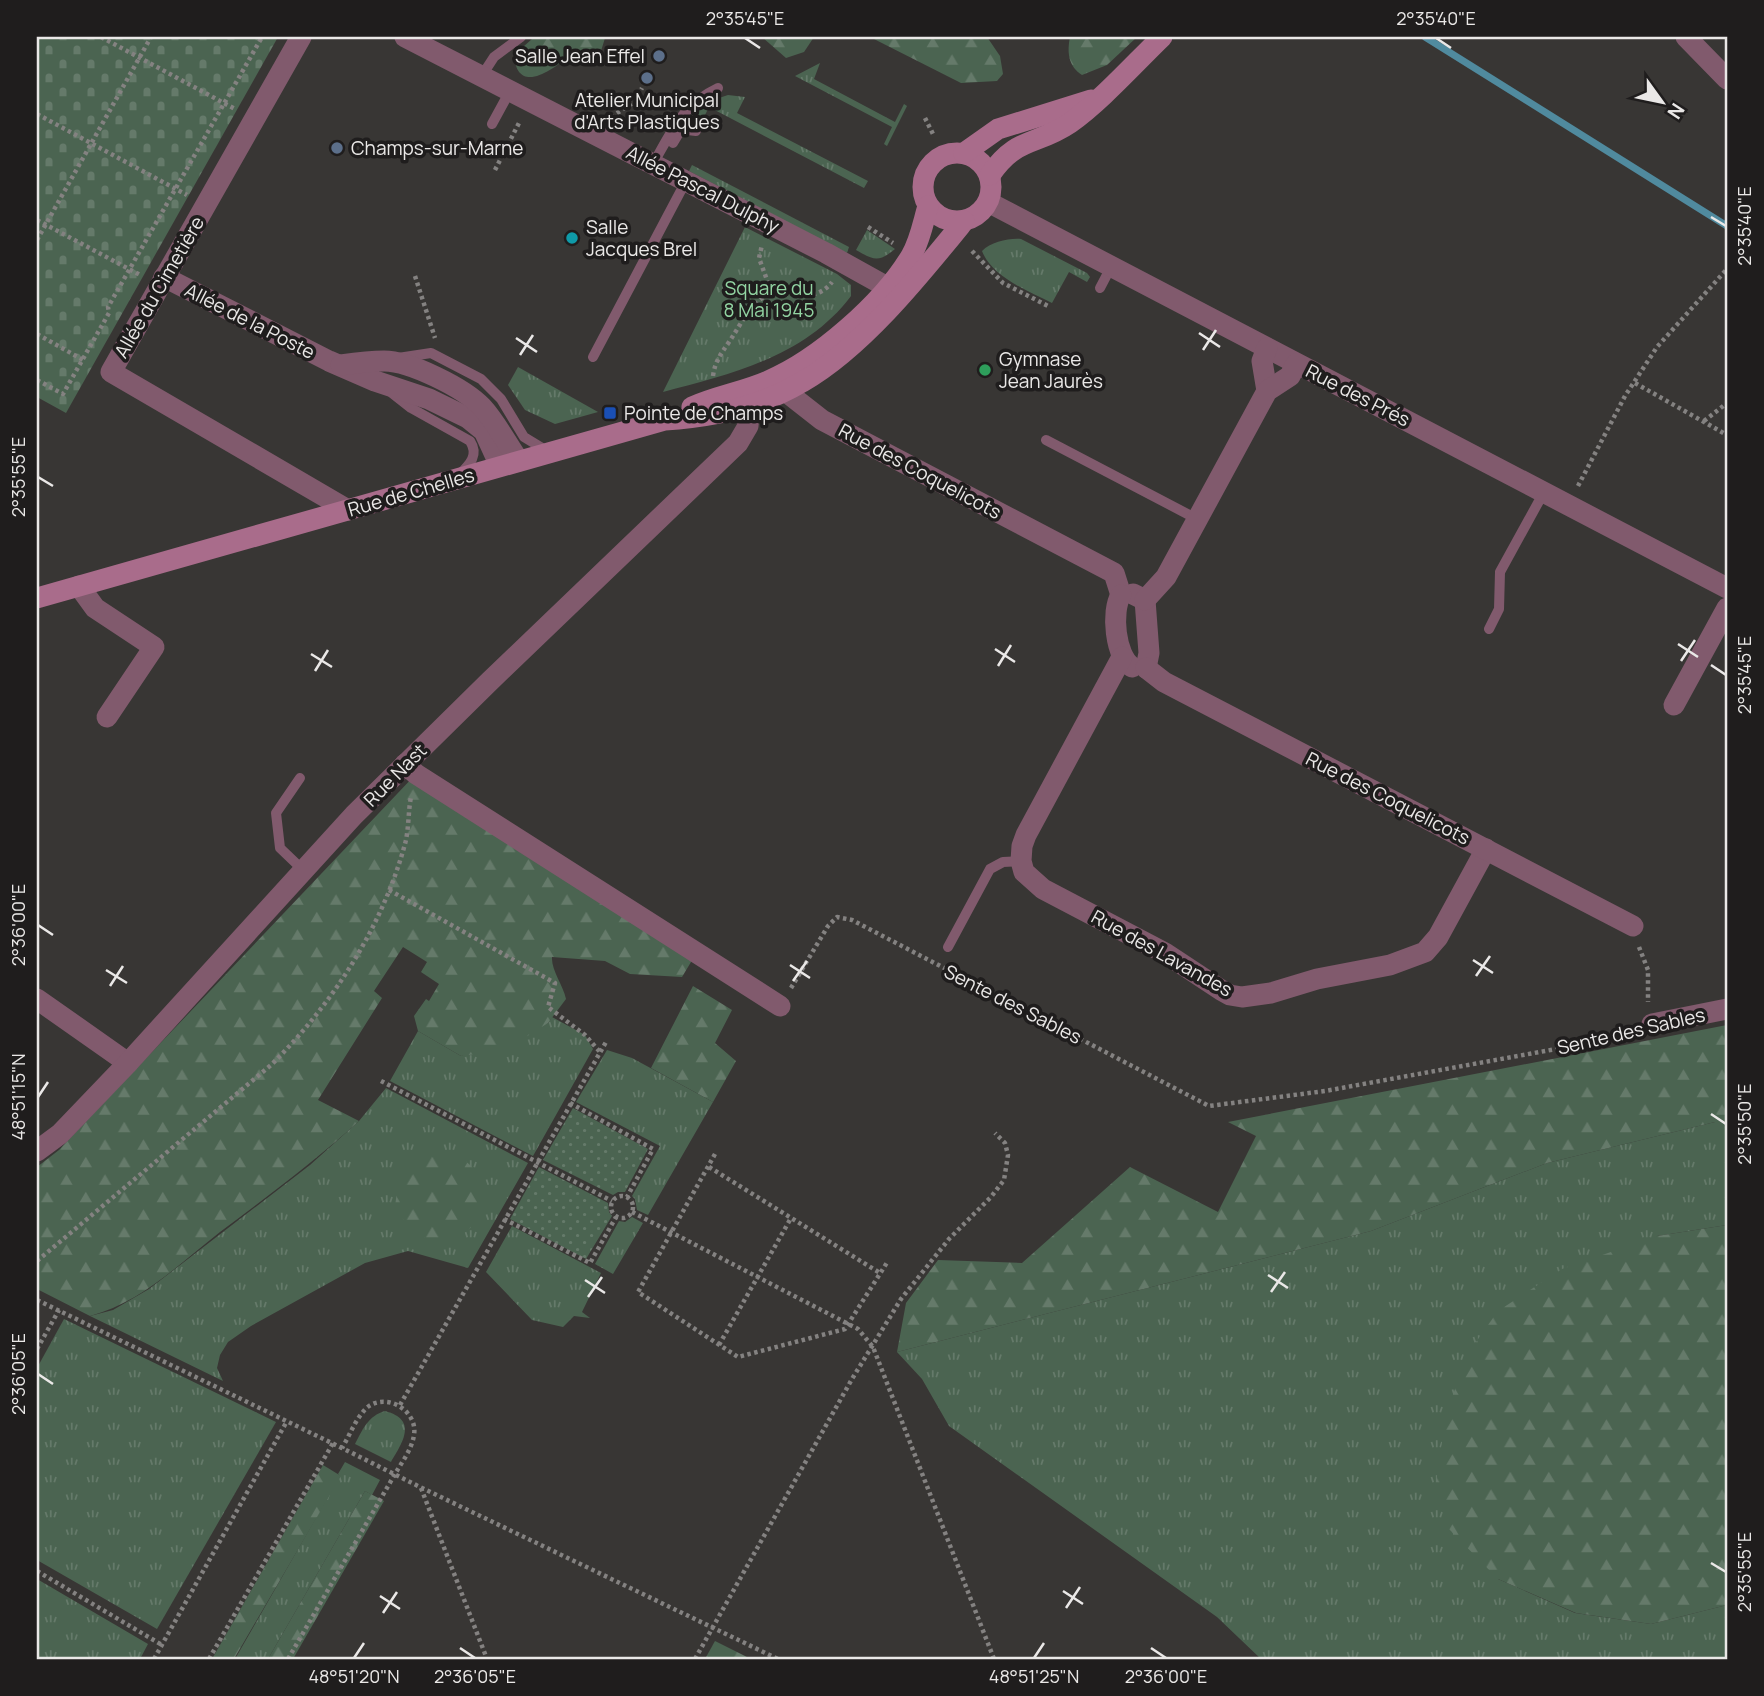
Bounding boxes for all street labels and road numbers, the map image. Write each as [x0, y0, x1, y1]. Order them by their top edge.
street label: Allée Pascal Dulphy [622, 139, 784, 239]
street label: Allée du Cimetière [108, 211, 210, 363]
street label: Allée de la Poste [181, 277, 319, 365]
street label: Rue des Prés [1301, 358, 1415, 432]
street label: Rue des Coquelicots [834, 417, 1006, 525]
street label: Rue de Chelles [345, 462, 477, 522]
street label: Rue Nast [358, 738, 432, 812]
street label: Rue des Coquelicots [1302, 745, 1474, 851]
street label: Rue des Lavandes [1087, 903, 1237, 1003]
street label: Sente des Sables [940, 958, 1086, 1050]
street label: Sente des Sables [1554, 1001, 1708, 1061]

